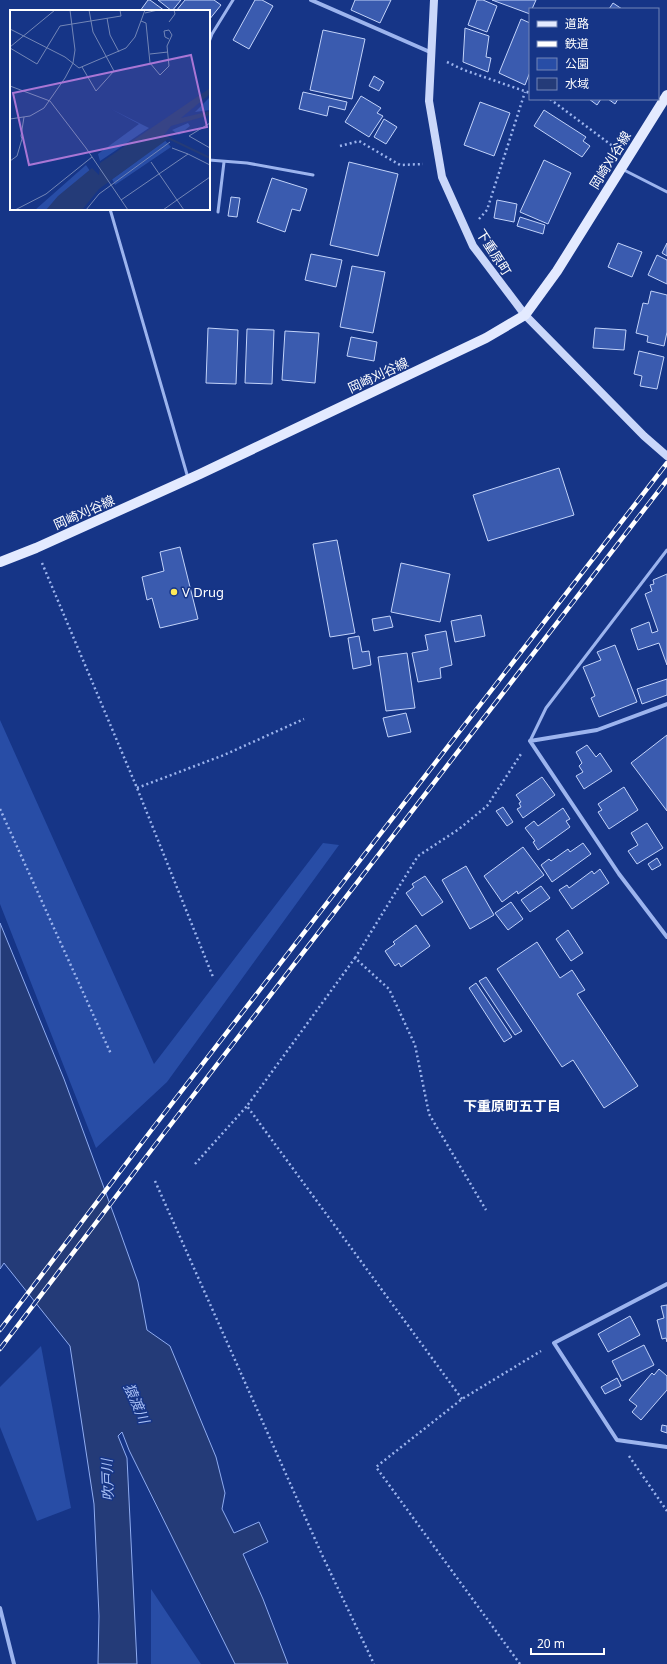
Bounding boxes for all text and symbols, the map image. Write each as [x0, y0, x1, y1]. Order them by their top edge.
legend [529, 8, 659, 100]
inset map [10, 10, 210, 210]
text: 道路 [565, 15, 589, 32]
text: 鉄道 [565, 35, 589, 52]
text: 公園 [565, 55, 589, 72]
text: 水域 [565, 75, 589, 92]
street label: 岡崎刈谷線 [585, 128, 635, 192]
street label: 下重原町 [472, 225, 516, 279]
street label: 岡崎刈谷線 [345, 353, 411, 397]
street label: 岡崎刈谷線 [51, 491, 117, 533]
place label: V Drug [182, 583, 224, 601]
marker: V Drug [169, 587, 179, 597]
district label: 下重原町五丁目 [463, 1096, 561, 1115]
water label: 猿渡川 [120, 1380, 155, 1428]
water label: 吹戸川 [97, 1457, 117, 1501]
scale bar [531, 1630, 604, 1656]
text: 20 m [537, 1635, 565, 1652]

